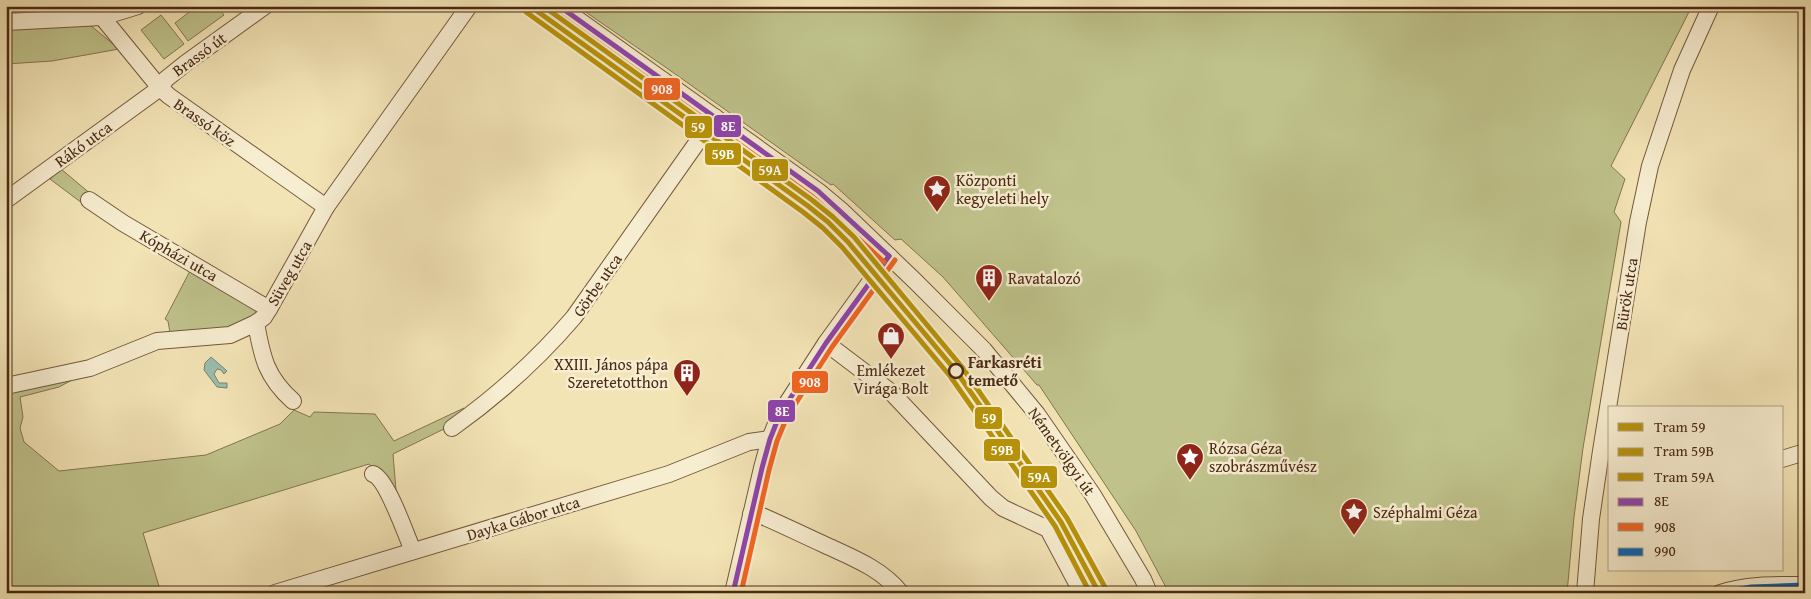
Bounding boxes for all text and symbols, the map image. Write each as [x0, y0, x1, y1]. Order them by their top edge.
street label: Brassó út [167, 26, 231, 82]
line badge: 908 [643, 77, 681, 101]
text: 908 [651, 79, 673, 99]
street label: Brassó köz [169, 92, 241, 152]
line badge: 8E [713, 114, 742, 138]
street label: Rákó utca [49, 115, 117, 173]
line badge: 59 [684, 115, 713, 139]
text: 8E [721, 116, 736, 136]
text: 59 [691, 117, 705, 137]
line badge: 59B [704, 142, 742, 166]
text: 59B [711, 144, 735, 164]
line badge: 59A [751, 158, 789, 182]
text: 59A [758, 160, 782, 180]
place label: Központi kegyeleti hely [956, 168, 1049, 210]
place icon: Központi kegyeleti hely [922, 174, 952, 213]
street label: Kópházi utca [135, 223, 223, 287]
street label: Süveg utca [261, 235, 318, 310]
street label: Görbe utca [566, 248, 628, 322]
street label: Bürök utca [1608, 256, 1644, 332]
building icon: Ravatalozó [974, 263, 1004, 302]
place label: Ravatalozó [1008, 266, 1081, 290]
shop icon: Emlékezet Virága Bolt [876, 321, 906, 360]
place label: Farkasréti temető [968, 350, 1042, 392]
place label: XXIII. János pápa Szeretetotthon [554, 352, 668, 394]
building icon: XXIII. János pápa Szeretetotthon [672, 358, 702, 397]
place label: Emlékezet Virága Bolt [853, 358, 929, 400]
marker: Farkasréti temető [948, 363, 964, 379]
line badge: 908 [791, 370, 829, 394]
text: 908 [799, 372, 821, 392]
line badge: 8E [767, 399, 796, 423]
text: 8E [775, 401, 790, 421]
street label: Németvölgyi út [1023, 402, 1102, 500]
line badge: 59 [974, 406, 1003, 430]
legend [1608, 406, 1784, 572]
text: 59 [982, 408, 996, 428]
text: Tram 59 [1654, 416, 1706, 437]
place label: Rózsa Géza szobrászművész [1209, 436, 1317, 478]
line badge: 59B [983, 438, 1021, 462]
text: 59B [990, 440, 1014, 460]
text: Tram 59B [1654, 440, 1714, 461]
place icon: Rózsa Géza szobrászművész [1175, 442, 1205, 481]
line badge: 59A [1020, 465, 1058, 489]
text: Tram 59A [1654, 466, 1715, 487]
text: 59A [1027, 467, 1051, 487]
street label: Dayka Gábor utca [464, 489, 583, 547]
text: 8E [1654, 490, 1669, 511]
place icon: Széphalmi Géza [1339, 497, 1369, 536]
place label: Széphalmi Géza [1373, 500, 1478, 524]
text: 908 [1654, 516, 1676, 537]
text: 990 [1654, 540, 1676, 561]

